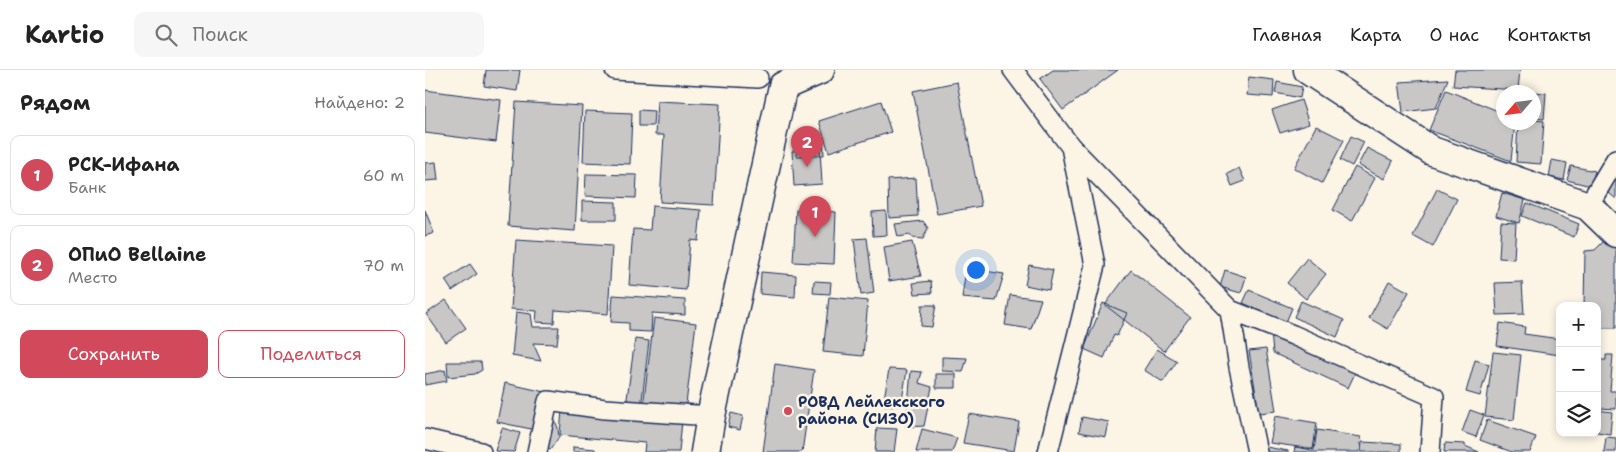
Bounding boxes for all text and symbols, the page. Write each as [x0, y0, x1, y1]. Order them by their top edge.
search box [134, 12, 484, 57]
text: Kartio [25, 19, 104, 51]
icon: search [152, 21, 180, 49]
text: Поиск [192, 22, 248, 47]
text: Главная [1252, 23, 1322, 47]
text: Карта [1350, 23, 1402, 47]
text: О нас [1430, 23, 1479, 47]
text: Контакты [1507, 23, 1591, 47]
north arrow [1496, 85, 1541, 130]
text: Рядом [20, 89, 90, 117]
text: Найдено: 2 [314, 92, 405, 113]
pin: 2 [791, 126, 823, 167]
text: РСК-Ифана [68, 152, 179, 177]
text: 1 [33, 165, 41, 186]
text: 60 m [363, 165, 404, 186]
text: Банк [68, 177, 106, 198]
pin: 1 [799, 196, 831, 237]
text: ОПиО Bellaine [68, 242, 207, 267]
text: 2 [31, 255, 43, 276]
text: 70 m [363, 255, 404, 276]
your location [963, 257, 989, 283]
text: Место [68, 267, 118, 288]
map controls [1556, 302, 1601, 437]
button: + [1556, 302, 1601, 347]
button: Сохранить [20, 330, 208, 378]
button: Поделиться [218, 330, 405, 378]
button: − [1556, 347, 1601, 392]
place label: РОВД Лейлекского района (СИЗО) [798, 392, 945, 429]
button: layers [1556, 392, 1601, 437]
marker: РОВД Лейлекского района (СИЗО) [782, 405, 794, 417]

